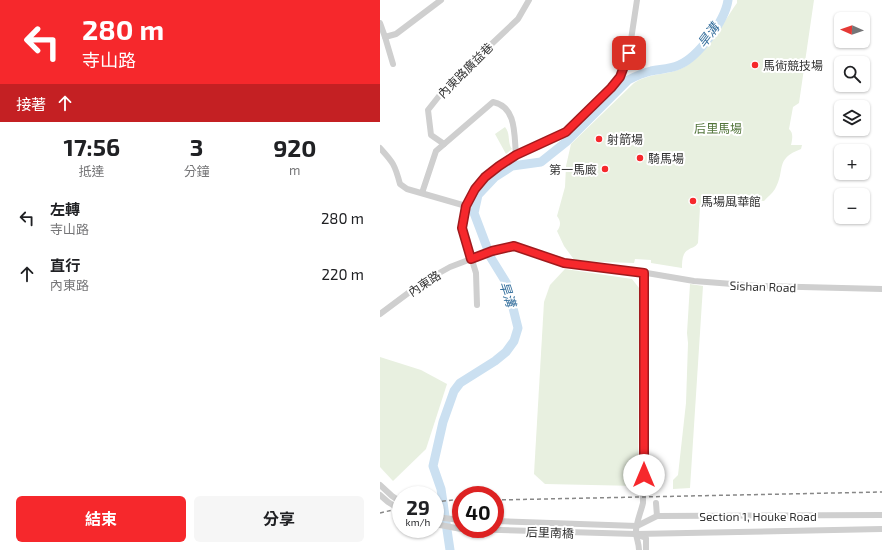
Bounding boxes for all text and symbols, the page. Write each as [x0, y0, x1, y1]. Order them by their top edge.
text: 280 m [82, 12, 164, 46]
north arrow [834, 12, 870, 48]
map controls [834, 12, 870, 224]
icon: left [16, 16, 68, 68]
water label: 旱溝 [694, 18, 723, 50]
pin [612, 36, 646, 70]
street label: 內東路廣益巷 [435, 40, 495, 100]
icon: arrive [618, 42, 640, 64]
text: 寺山路 [82, 49, 136, 71]
button: search [834, 56, 870, 92]
place label: 馬術競技場 [763, 58, 823, 72]
marker: 馬術競技場 [750, 60, 760, 70]
icon: ahead [54, 92, 76, 114]
text: 接著 [16, 95, 46, 113]
button: layers [834, 100, 870, 136]
park label: 后里馬場 [694, 121, 742, 135]
text: 17:56 [64, 132, 120, 161]
text: 3 [190, 132, 203, 161]
place label: 射箭場 [607, 132, 643, 146]
text: 920 [273, 133, 316, 162]
marker: 射箭場 [594, 134, 604, 144]
button: + [834, 144, 870, 180]
place label: 騎馬場 [648, 151, 684, 165]
marker: 騎馬場 [635, 153, 645, 163]
text: m [289, 162, 301, 178]
place label: 第一馬廄 [549, 162, 597, 176]
text: 抵達 [79, 163, 105, 179]
text: 分鐘 [184, 163, 210, 179]
marker: 第一馬廄 [600, 164, 610, 174]
button: − [834, 188, 870, 224]
place label: 馬場風華館 [701, 194, 761, 208]
marker: 馬場風華館 [688, 196, 698, 206]
text: 左轉 [50, 200, 80, 218]
icon: left [16, 207, 38, 229]
text: 280 m [321, 209, 364, 227]
text: 寺山路 [50, 221, 89, 237]
text: 直行 [50, 256, 80, 274]
icon: ahead [16, 263, 38, 285]
text: 220 m [322, 265, 364, 283]
street label: 內東路 [405, 267, 443, 299]
text: 內東路 [50, 277, 89, 293]
street label: Sishan Road [729, 278, 797, 294]
water label: 旱溝 [496, 279, 520, 311]
position arrow [623, 454, 665, 496]
speed limit sign: 40 [452, 486, 504, 538]
text: 29 [406, 495, 430, 519]
button: 結束 [16, 496, 186, 542]
button: 分享 [194, 496, 364, 542]
street label: Section 1, Houke Road [699, 509, 817, 523]
text: km/h [406, 516, 430, 528]
street label: 后里南橋 [526, 524, 574, 540]

